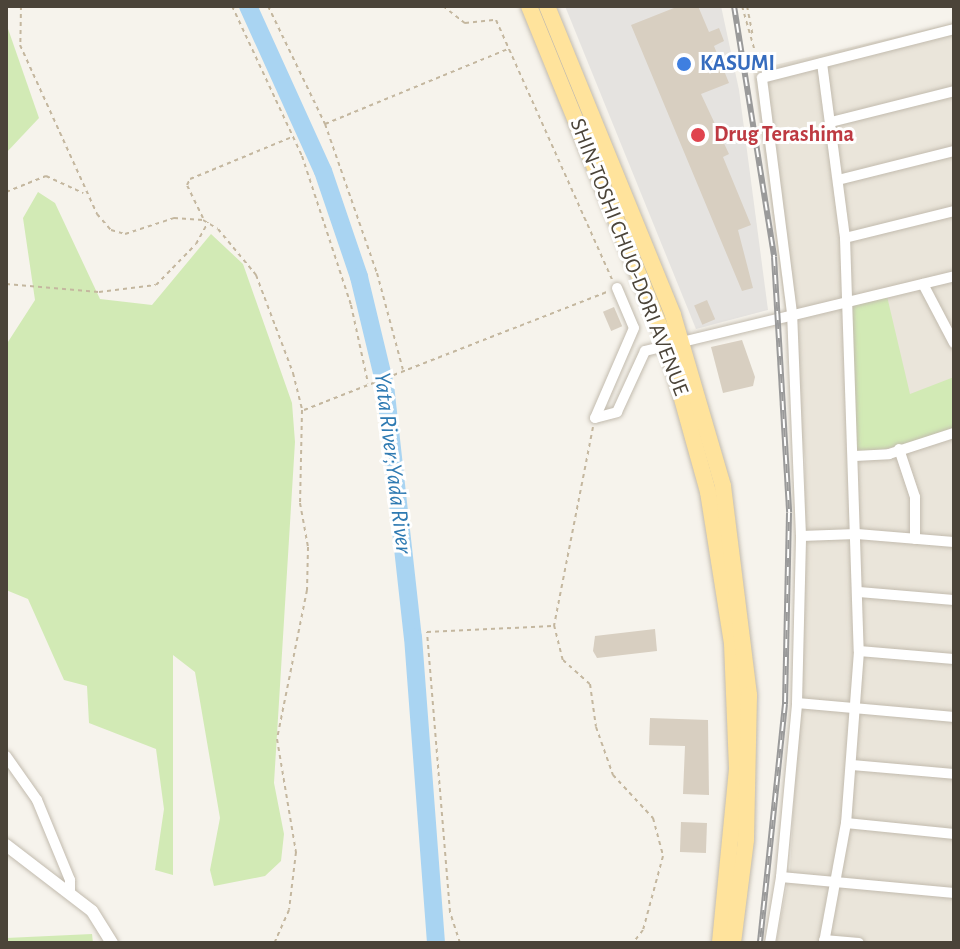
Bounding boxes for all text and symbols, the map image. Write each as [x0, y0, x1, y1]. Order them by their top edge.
place label: KASUMI [700, 51, 775, 77]
marker: KASUMI [675, 55, 693, 73]
street label: SHIN-TOSHI CHUO-DORI AVENUE [564, 115, 694, 399]
place label: Drug Terashima [714, 122, 854, 148]
marker: Drug Terashima [689, 126, 707, 144]
water label: Yata River;Yada River [367, 371, 417, 555]

